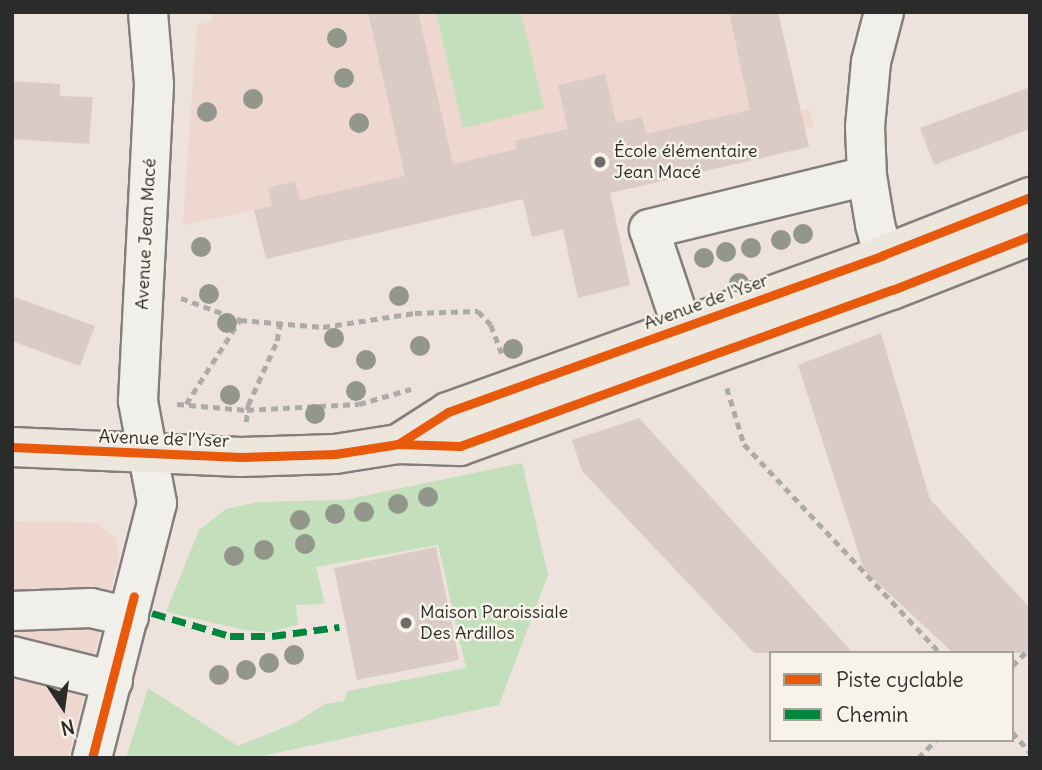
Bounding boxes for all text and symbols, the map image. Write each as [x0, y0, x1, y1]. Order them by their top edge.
place label: École élémentaire Jean Macé [614, 141, 757, 184]
marker: École élémentaire Jean Macé [592, 154, 608, 170]
street label: Avenue Jean Macé [131, 158, 161, 310]
street label: Avenue de l'Yser [641, 270, 771, 334]
street label: Avenue de l'Yser [98, 426, 230, 452]
place label: Maison Paroissiale Des Ardillos [420, 602, 568, 644]
marker: Maison Paroissiale Des Ardillos [398, 615, 414, 631]
legend [769, 651, 1014, 742]
text: Piste cyclable [836, 666, 964, 693]
north arrow [28, 672, 98, 742]
text: Chemin [836, 701, 909, 728]
text: N [59, 714, 77, 741]

